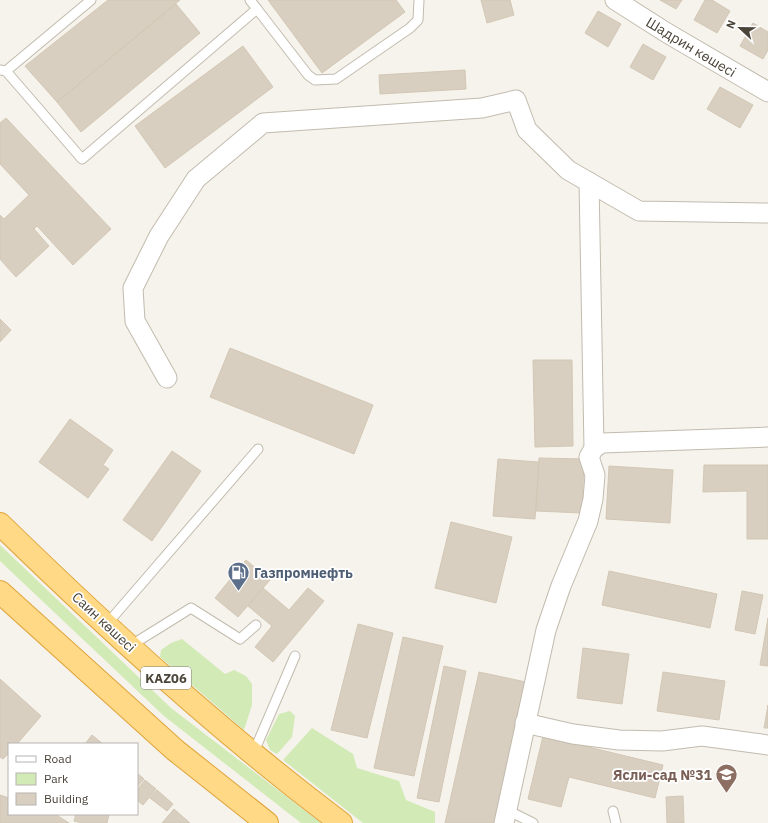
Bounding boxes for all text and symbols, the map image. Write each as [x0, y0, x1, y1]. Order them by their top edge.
north arrow [720, 8, 760, 48]
street label: Шадрин көшесі [643, 13, 739, 81]
text: N [723, 18, 739, 31]
fuel station icon: Газпромнефть [226, 560, 252, 593]
place label: Газпромнефть [254, 564, 353, 582]
street label: Саин көшесі [68, 588, 140, 656]
road number: KАZ06 [141, 667, 191, 689]
legend [8, 743, 138, 815]
text: Road [44, 751, 72, 766]
school or university icon: Ясли-сад №31 [714, 762, 740, 795]
place label: Ясли-сад №31 [613, 766, 713, 784]
text: Park [44, 771, 69, 786]
text: Building [44, 791, 89, 806]

